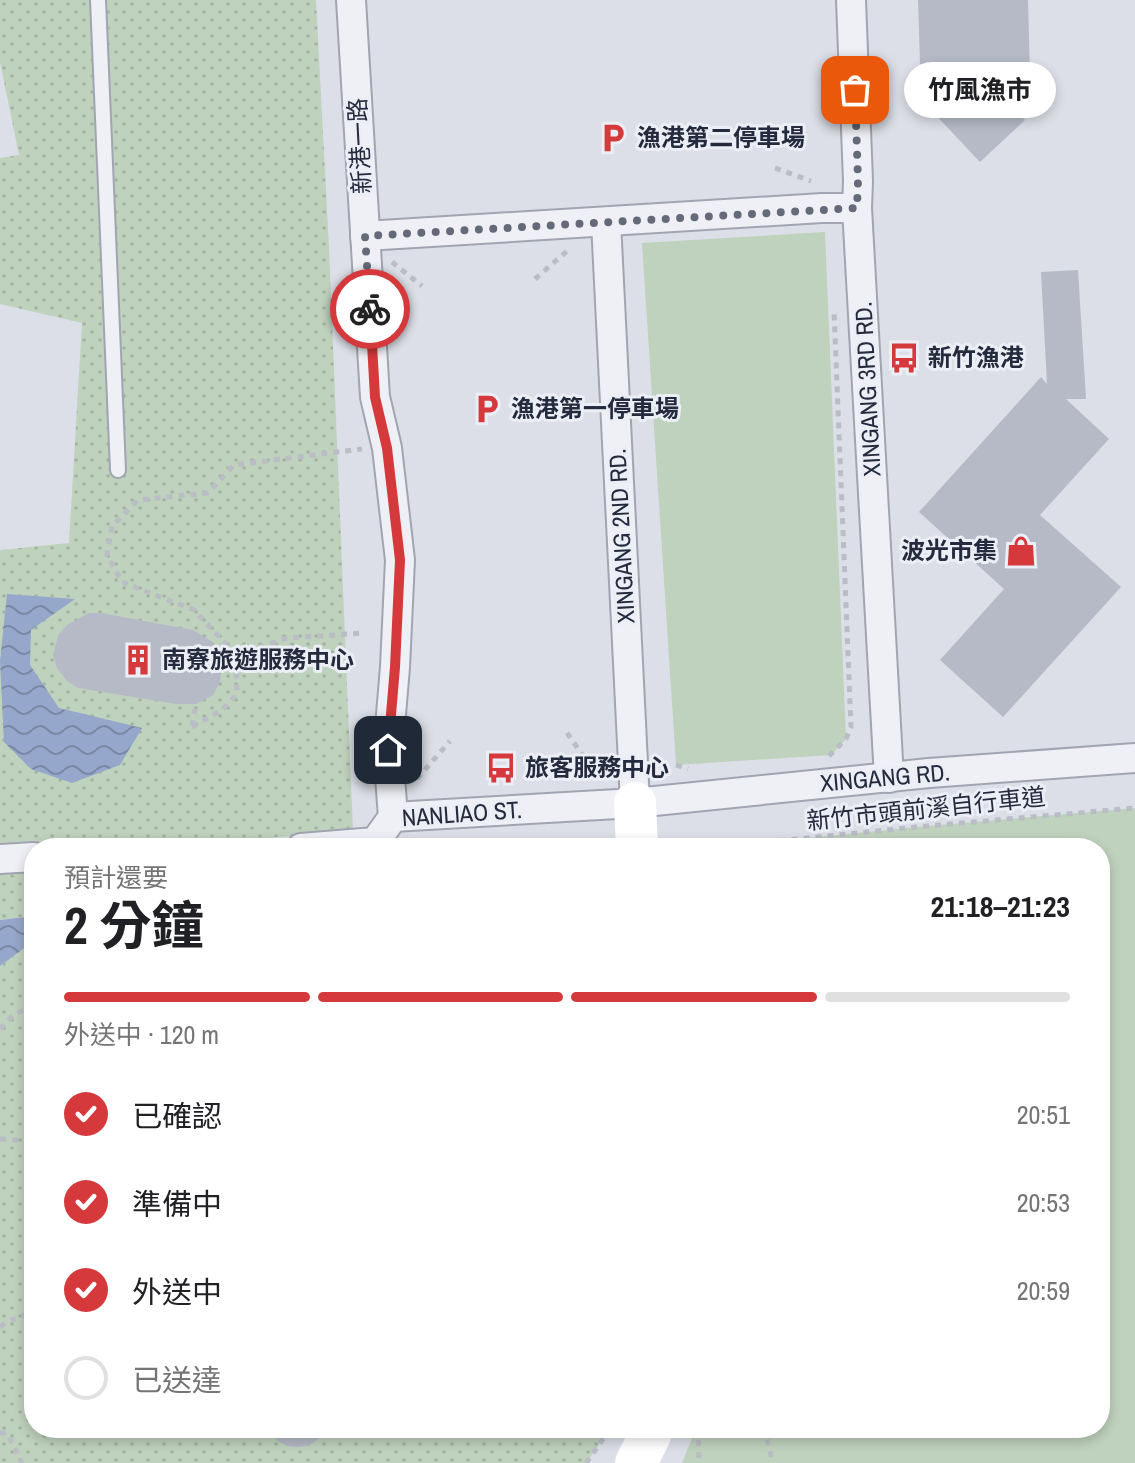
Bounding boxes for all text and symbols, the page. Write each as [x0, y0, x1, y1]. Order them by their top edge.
pin [821, 56, 889, 124]
callout: 竹風漁市 [903, 62, 1055, 118]
icon: bag [833, 68, 877, 112]
text: 竹風漁市 [928, 72, 1032, 107]
street label: 新港一路 [341, 97, 377, 195]
parking icon: 漁港第二停車場 [596, 121, 630, 155]
place label: 漁港第二停車場 [637, 121, 805, 153]
courier [330, 269, 410, 349]
icon: bike [348, 287, 392, 331]
street label: XINGANG 3RD RD. [846, 301, 888, 477]
bus stop icon: 新竹漁港 [887, 341, 921, 375]
place label: 新竹漁港 [928, 341, 1024, 373]
parking icon: 漁港第一停車場 [470, 392, 504, 426]
place label: 漁港第一停車場 [511, 392, 679, 424]
street label: XINGANG 2ND RD. [600, 448, 642, 624]
place label: 波光市集 [901, 534, 997, 566]
shop icon: 波光市集 [1004, 534, 1038, 568]
building icon: 南寮旅遊服務中心 [121, 643, 155, 677]
place label: 南寮旅遊服務中心 [162, 643, 354, 675]
pin [354, 716, 422, 784]
icon: home [366, 728, 410, 772]
bus stop icon: 旅客服務中心 [484, 751, 518, 785]
place label: 旅客服務中心 [525, 751, 669, 783]
street label: XINGANG RD. [819, 755, 951, 799]
street label: 新竹市頭前溪自行車道 [805, 780, 1047, 836]
street label: NANLIAO ST. [401, 793, 523, 833]
text: 預計還要 [64, 860, 168, 895]
text: 21:18–21:23 [931, 886, 1070, 926]
text: 2 分鐘 [64, 890, 204, 960]
text: 外送中 · 120 m [64, 1017, 219, 1052]
icon: check [64, 1092, 108, 1136]
text: 已確認 [132, 1096, 222, 1136]
text: 20:51 [1017, 1097, 1070, 1132]
icon: check [64, 1180, 108, 1224]
text: 準備中 [132, 1184, 222, 1224]
text: 20:53 [1017, 1185, 1070, 1220]
icon: check [64, 1268, 108, 1312]
text: 外送中 [132, 1272, 222, 1312]
text: 20:59 [1017, 1273, 1070, 1308]
text: 已送達 [132, 1360, 222, 1400]

